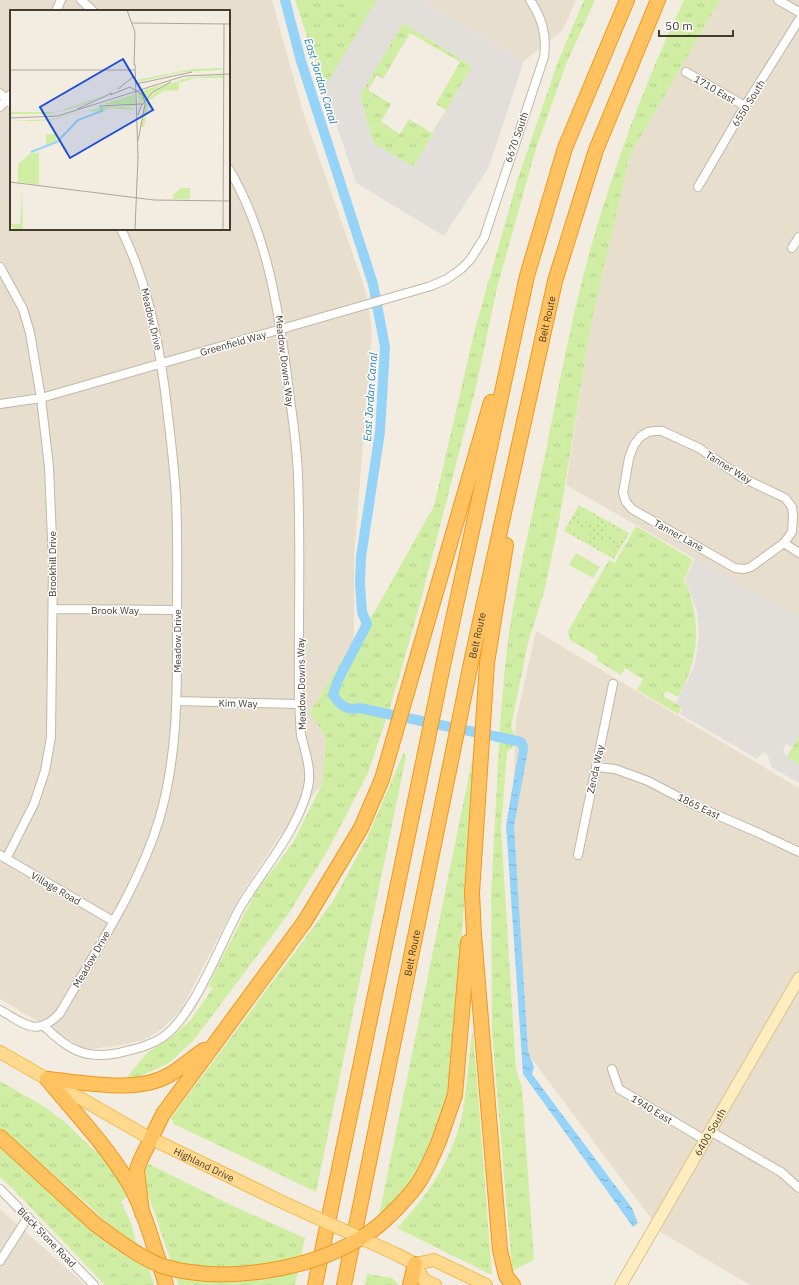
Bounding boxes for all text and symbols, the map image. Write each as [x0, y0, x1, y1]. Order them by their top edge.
inset map [10, 10, 230, 230]
scale bar [659, 12, 733, 38]
text: 50 m [665, 18, 693, 33]
water label: East Jordan Canal [301, 36, 341, 126]
street label: 1710 East [692, 72, 738, 107]
street label: 6550 South [729, 77, 768, 129]
street label: 6670 South [502, 110, 531, 164]
street label: Meadow Drive [138, 287, 165, 352]
street label: Belt Route [536, 294, 559, 344]
street label: Meadow Downs Way [272, 314, 297, 408]
street label: Greenfield Way [198, 328, 268, 359]
water label: East Jordan Canal [360, 352, 380, 442]
street label: Tanner Way [703, 448, 754, 487]
street label: Tanner Lane [652, 516, 706, 555]
street label: Brookhill Drive [46, 531, 59, 597]
street label: Brook Way [91, 604, 139, 617]
street label: Meadow Drive [171, 609, 184, 673]
street label: Belt Route [466, 611, 489, 660]
street label: Meadow Downs Way [294, 638, 309, 730]
street label: Kim Way [218, 697, 258, 710]
street label: Zenda Way [584, 744, 607, 795]
street label: 1865 East [675, 791, 723, 823]
street label: Village Road [29, 869, 83, 908]
street label: Meadow Drive [70, 928, 113, 990]
street label: Belt Route [401, 928, 423, 977]
street label: 1940 East [629, 1092, 675, 1127]
street label: 6400 South [691, 1106, 729, 1158]
street label: Highland Drive [171, 1144, 237, 1185]
street label: Black Stone Road [15, 1205, 79, 1270]

